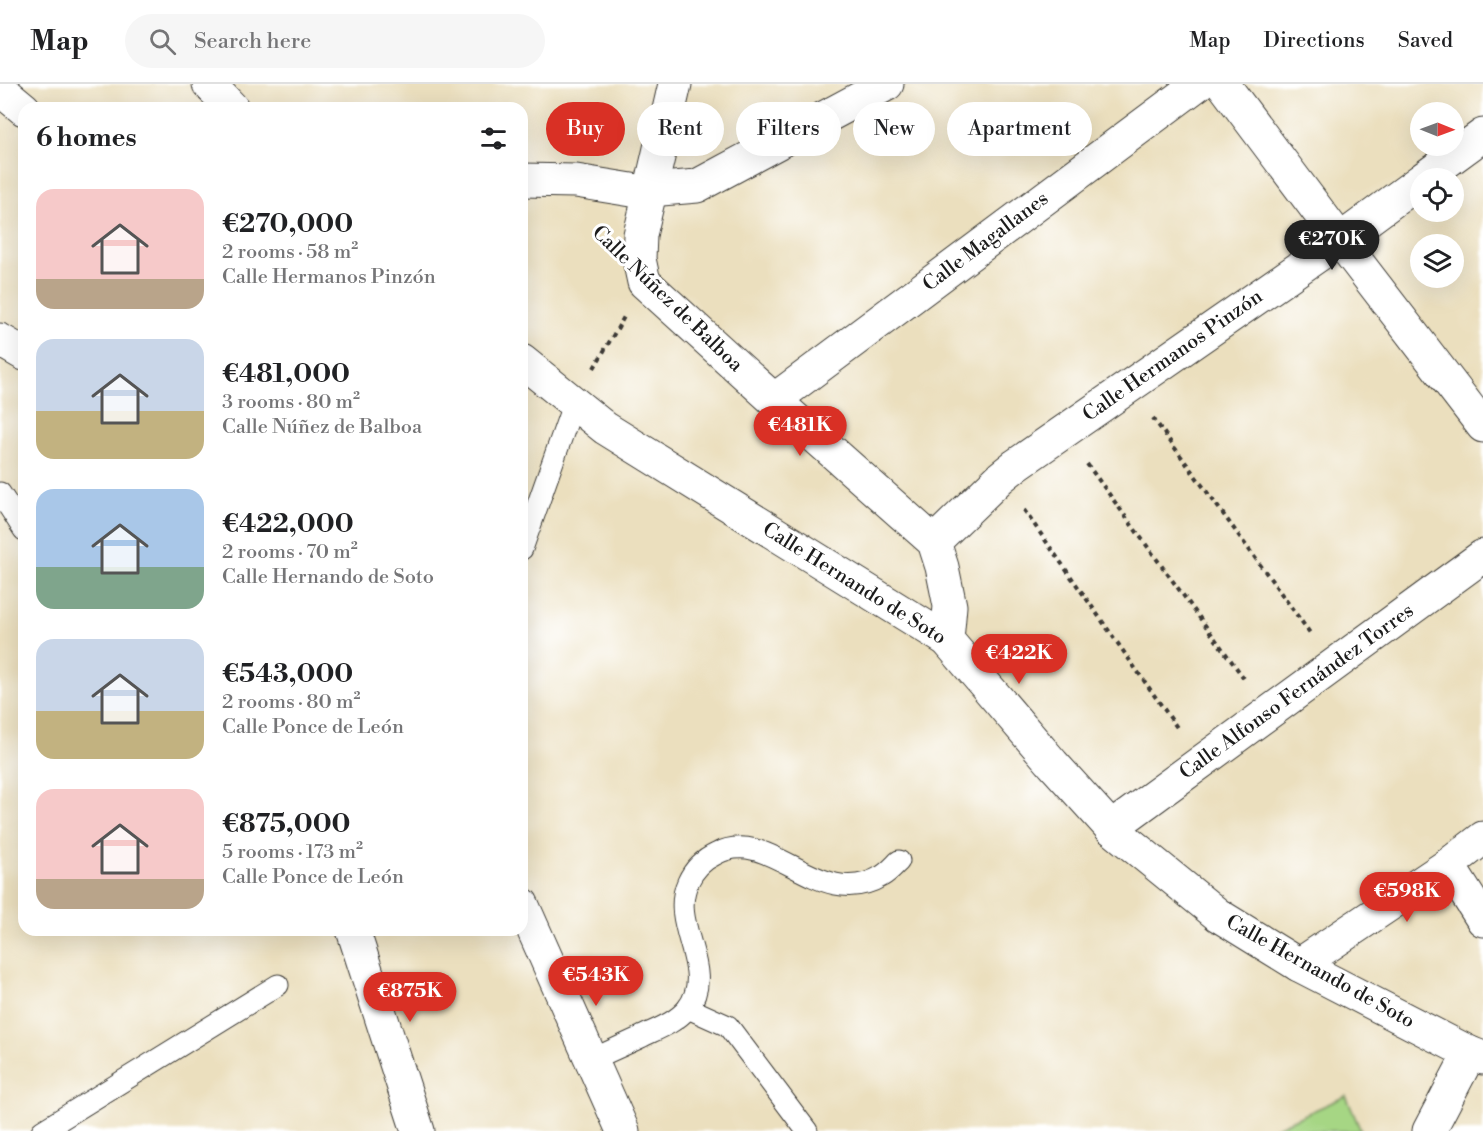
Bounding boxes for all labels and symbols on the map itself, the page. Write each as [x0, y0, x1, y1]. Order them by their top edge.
north arrow [1410, 102, 1464, 156]
street label: Calle Magallanes [918, 187, 1054, 297]
street label: Calle Núñez de Balboa [586, 220, 748, 378]
pin: €270K [1290, 220, 1374, 271]
street label: Calle Hermanos Pinzón [1078, 284, 1268, 428]
pin: €481K [758, 406, 842, 457]
street label: Calle Hernando de Soto [758, 517, 950, 651]
street label: Calle Alfonso Fernández Torres [1175, 599, 1419, 785]
pin: €422K [977, 634, 1061, 685]
pin: €598K [1365, 872, 1449, 923]
street label: Calle Hernando de Soto [1221, 910, 1419, 1034]
pin: €543K [554, 956, 638, 1007]
pin: €875K [368, 972, 452, 1023]

